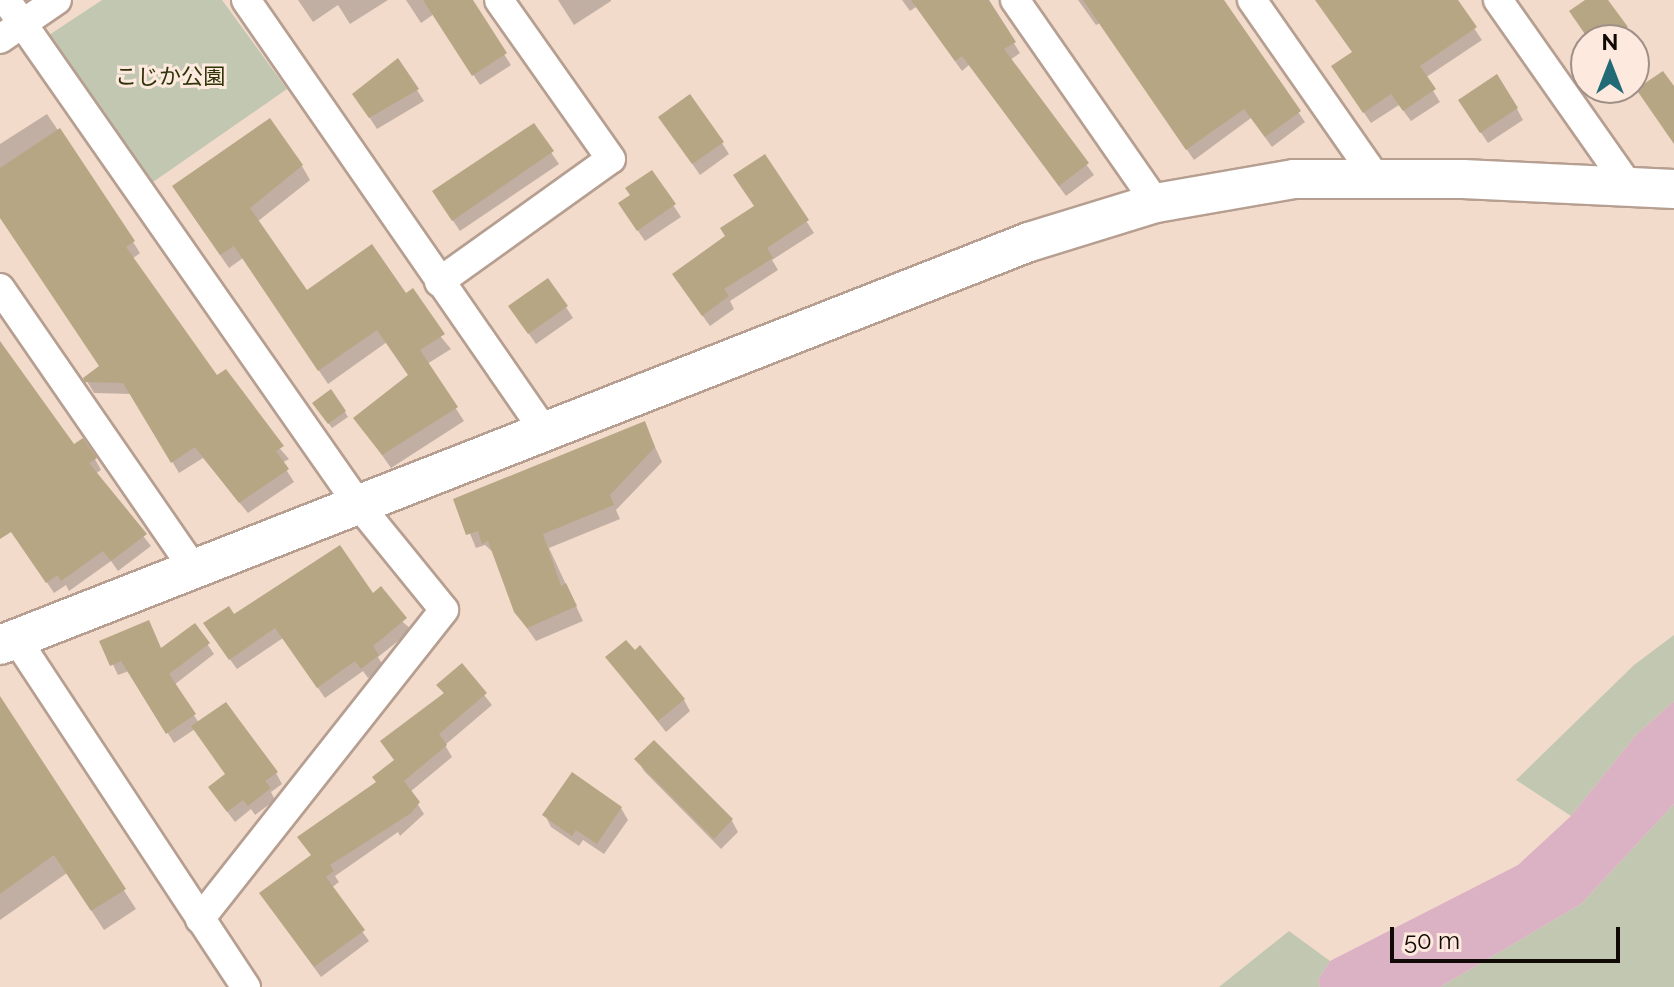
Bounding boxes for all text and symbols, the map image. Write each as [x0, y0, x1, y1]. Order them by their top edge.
north arrow [1570, 24, 1650, 104]
text: N [1602, 29, 1618, 55]
park label: こじか公園 [115, 64, 225, 90]
scale bar [1394, 911, 1624, 961]
text: 50 m [1404, 926, 1460, 955]

